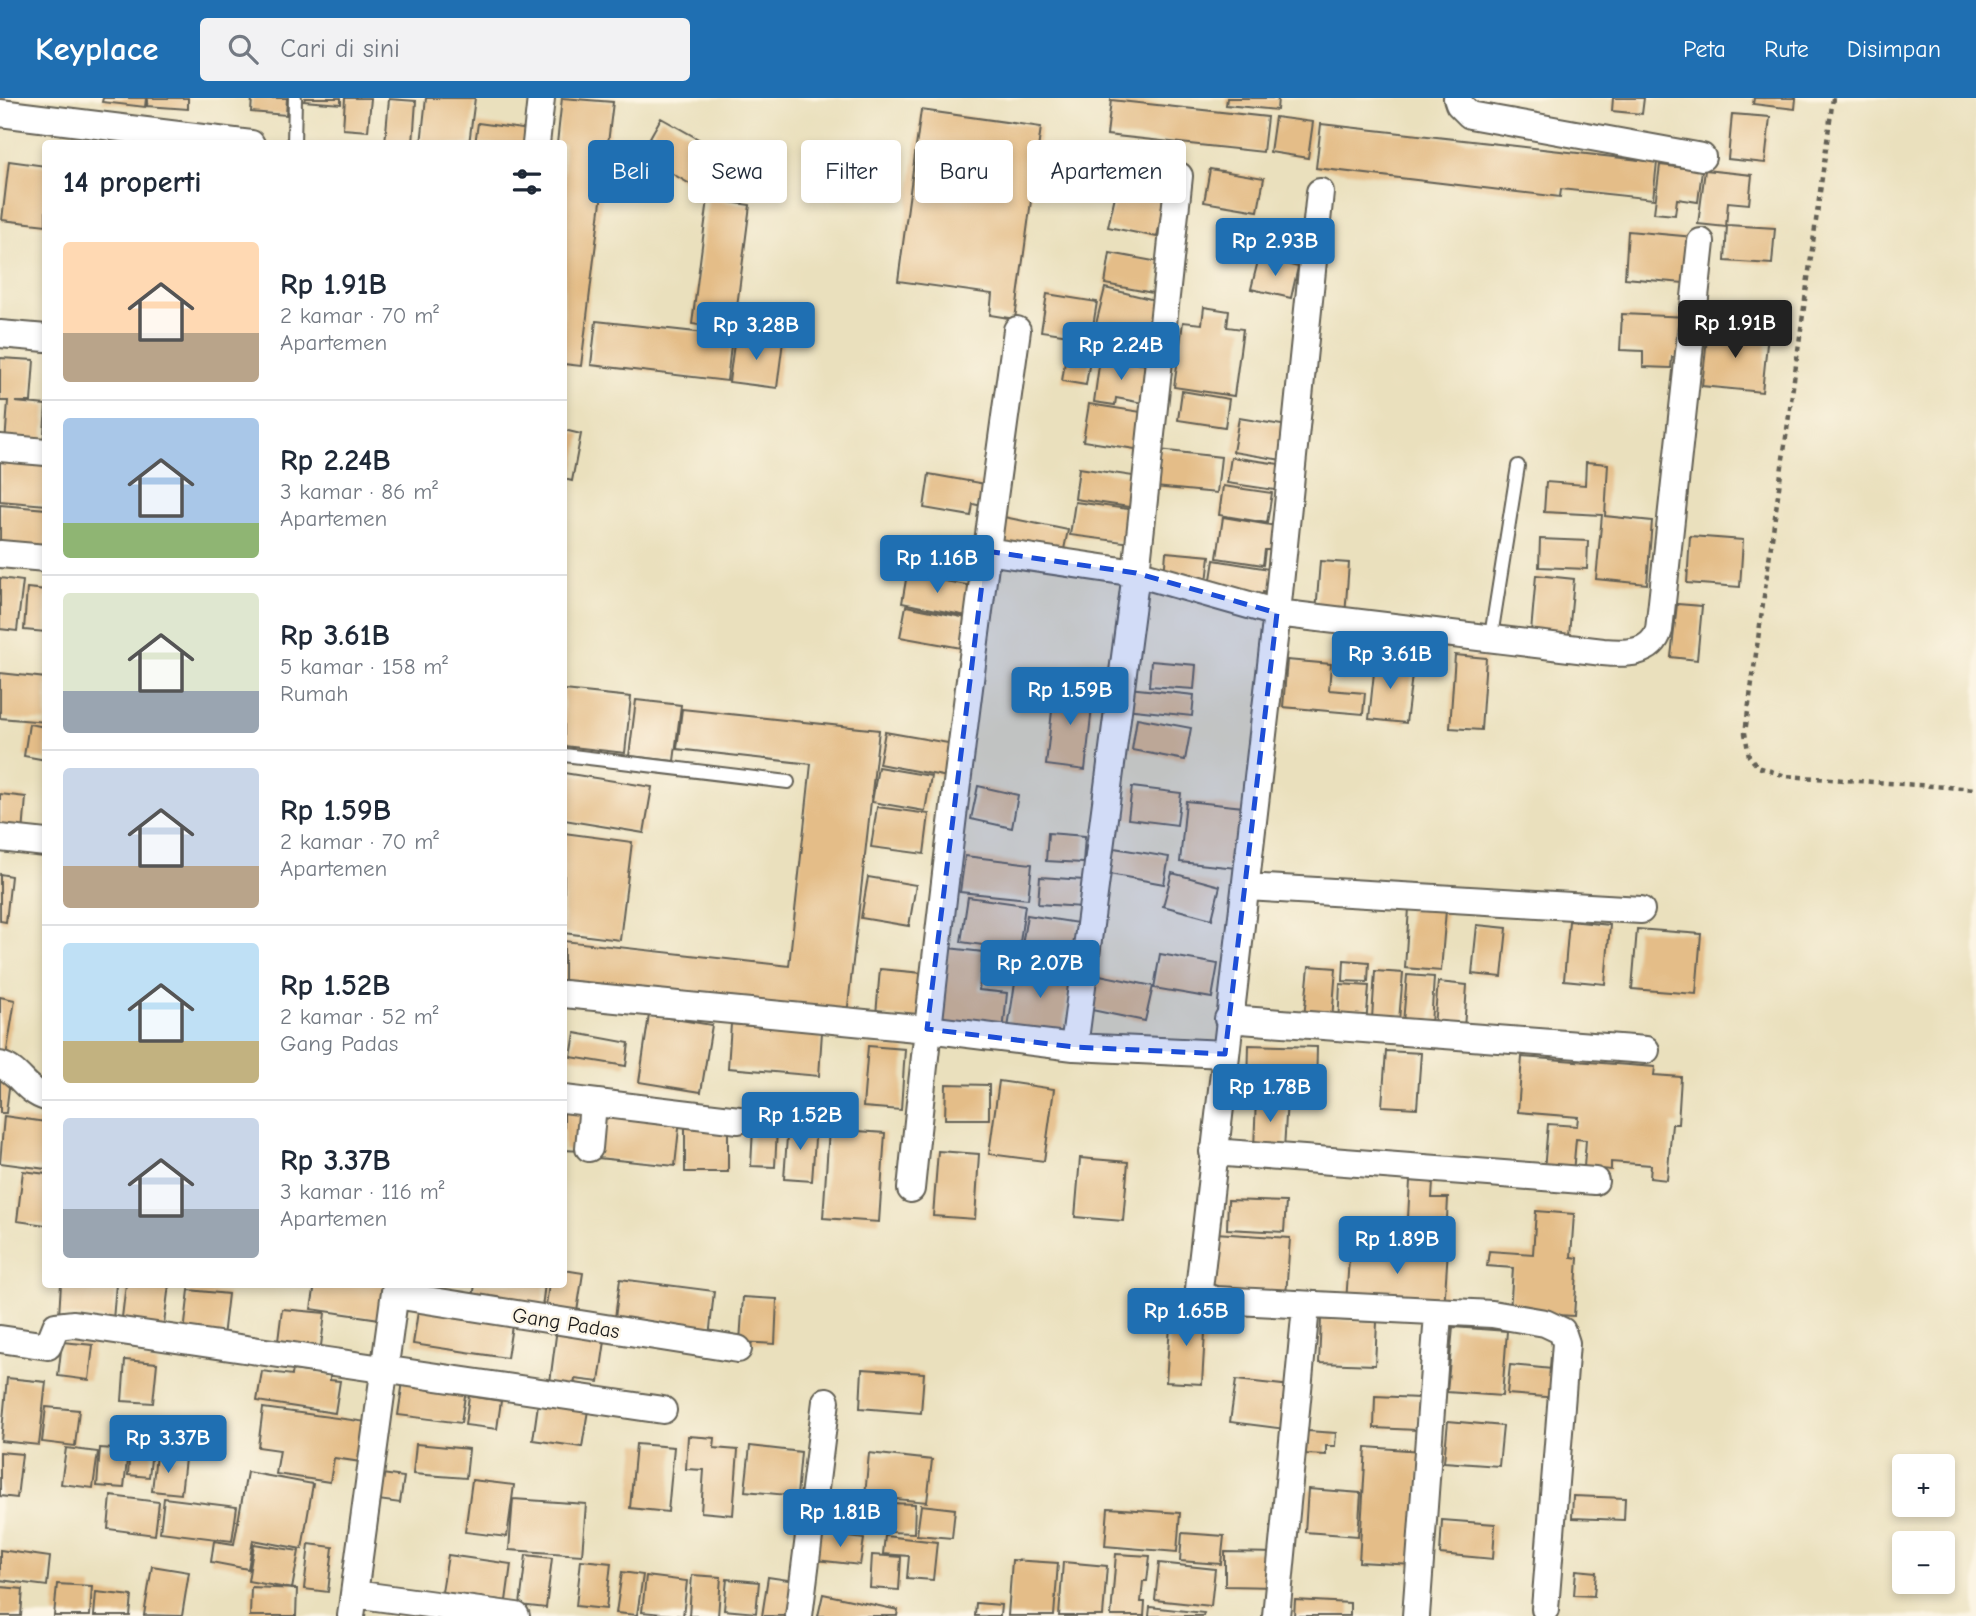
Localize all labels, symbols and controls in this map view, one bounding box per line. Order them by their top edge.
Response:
search box [200,18,690,81]
text: Keyplace [35,30,158,68]
icon: search [224,30,262,68]
text: Cari di sini [280,34,400,64]
text: Peta [1683,35,1726,63]
text: Rute [1764,35,1809,63]
text: Disimpan [1847,35,1941,63]
chip: Beli [588,140,674,203]
chip: Sewa [688,140,787,203]
chip: Filter [801,140,901,203]
chip: Baru [915,140,1013,203]
chip: Apartemen [1027,140,1186,203]
icon: filters [508,163,546,201]
text: 14 properti [63,165,202,200]
pin: Rp 2.93B [1203,218,1347,278]
text: Rp 2.93B [1232,227,1318,254]
text: Rp 1.91B [280,267,387,302]
icon: home [119,270,203,354]
pin: Rp 1.91B [1663,300,1807,360]
text: 2 kamar · 70 m² [280,302,439,329]
pin: Rp 3.28B [684,302,828,362]
text: Rp 1.91B [1694,309,1776,336]
text: Rp 3.28B [713,311,799,338]
pin: Rp 2.24B [1049,322,1193,382]
text: Apartemen [280,329,387,356]
text: Rp 2.24B [1079,331,1163,358]
text: Rp 2.24B [280,443,391,478]
icon: home [119,446,203,530]
text: 3 kamar · 86 m² [280,478,438,505]
text: Apartemen [280,505,387,532]
pin: Rp 1.16B [865,536,1009,595]
text: Rp 1.16B [896,544,978,571]
text: Rp 3.61B [280,618,390,653]
icon: home [119,621,203,705]
pin: Rp 3.61B [1318,632,1462,691]
text: Rp 3.61B [1348,640,1432,667]
text: 5 kamar · 158 m² [280,653,448,680]
pin: Rp 1.59B [998,668,1142,727]
text: Rp 1.59B [1027,676,1113,703]
text: Rumah [280,680,349,707]
text: Rp 1.59B [280,793,391,828]
icon: home [119,796,203,880]
text: 2 kamar · 70 m² [280,828,439,855]
text: Apartemen [280,855,387,882]
pin: Rp 2.07B [968,940,1112,1000]
text: Rp 2.07B [997,949,1083,976]
text: Rp 1.52B [280,968,390,1003]
icon: home [119,971,203,1055]
text: 2 kamar · 52 m² [280,1003,439,1030]
text: Gang Padas [280,1030,398,1057]
pin: Rp 1.78B [1198,1065,1342,1124]
text: Rp 1.78B [1229,1073,1311,1100]
pin: Rp 1.52B [728,1093,872,1152]
text: Rp 1.52B [758,1101,842,1128]
text: Rp 3.37B [280,1143,391,1178]
icon: home [119,1146,203,1230]
text: 3 kamar · 116 m² [280,1178,444,1205]
text: Apartemen [280,1205,387,1232]
pin: Rp 1.89B [1325,1216,1469,1276]
text: Rp 1.89B [1355,1225,1439,1252]
pin: Rp 1.65B [1114,1288,1258,1348]
text: Rp 1.65B [1143,1297,1229,1324]
street label: Gang Padas [511,1303,621,1343]
pin: Rp 3.37B [96,1416,240,1475]
text: Rp 3.37B [126,1424,210,1451]
map controls [1892,1454,1955,1594]
button: + [1892,1454,1955,1517]
pin: Rp 1.81B [768,1490,912,1549]
text: Rp 1.81B [799,1498,881,1525]
button: − [1892,1531,1955,1594]

